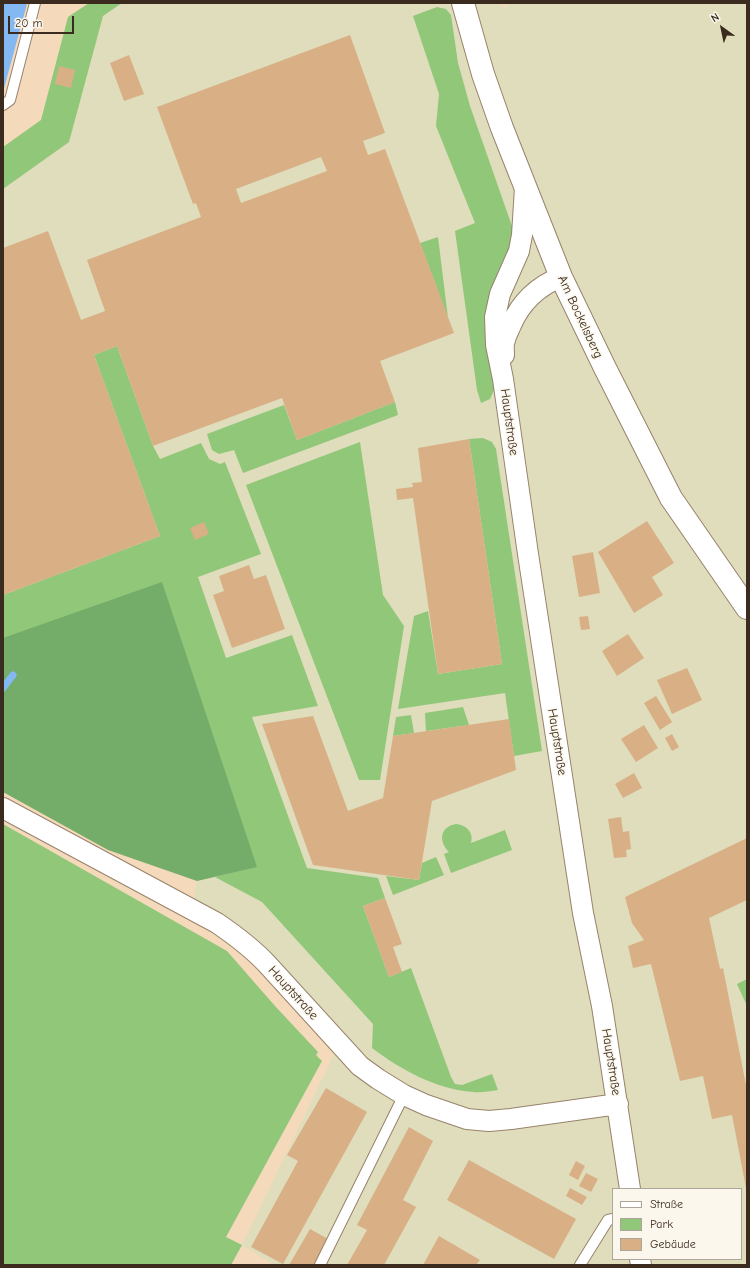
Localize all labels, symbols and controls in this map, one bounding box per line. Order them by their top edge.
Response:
scale bar [10,8,76,34]
north arrow [702,8,742,48]
text: N [709,10,722,25]
text: 20 m [15,16,43,30]
street label: Am Bockelsberg [554,273,606,361]
street label: Hauptstraße [497,388,521,456]
street label: Hauptstraße [544,708,570,776]
street label: Hauptstraße [265,963,321,1023]
street label: Hauptstraße [598,1028,624,1096]
legend [612,1188,742,1260]
text: Straße [650,1197,683,1211]
text: Park [650,1217,673,1231]
text: Gebäude [650,1237,696,1251]

